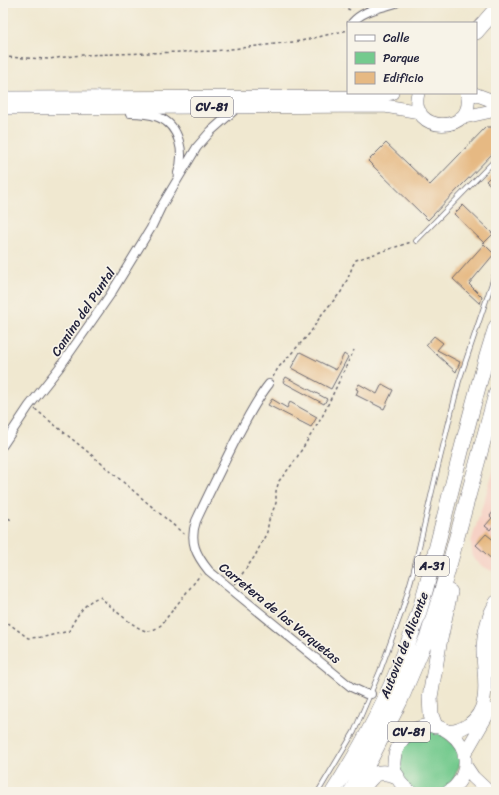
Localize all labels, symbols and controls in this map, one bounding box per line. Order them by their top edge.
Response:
legend [347,22,477,94]
text: Calle [383,27,410,49]
text: Parque [383,47,420,69]
text: Edificio [383,67,423,89]
road number: CV-81 [191,97,233,117]
street label: Camino del Puntal [45,263,121,361]
street label: Carretera de las Varquetas [214,556,346,670]
road number: A-31 [415,556,449,576]
street label: Autovía de Alicante [373,588,435,703]
road number: CV-81 [388,722,430,742]

